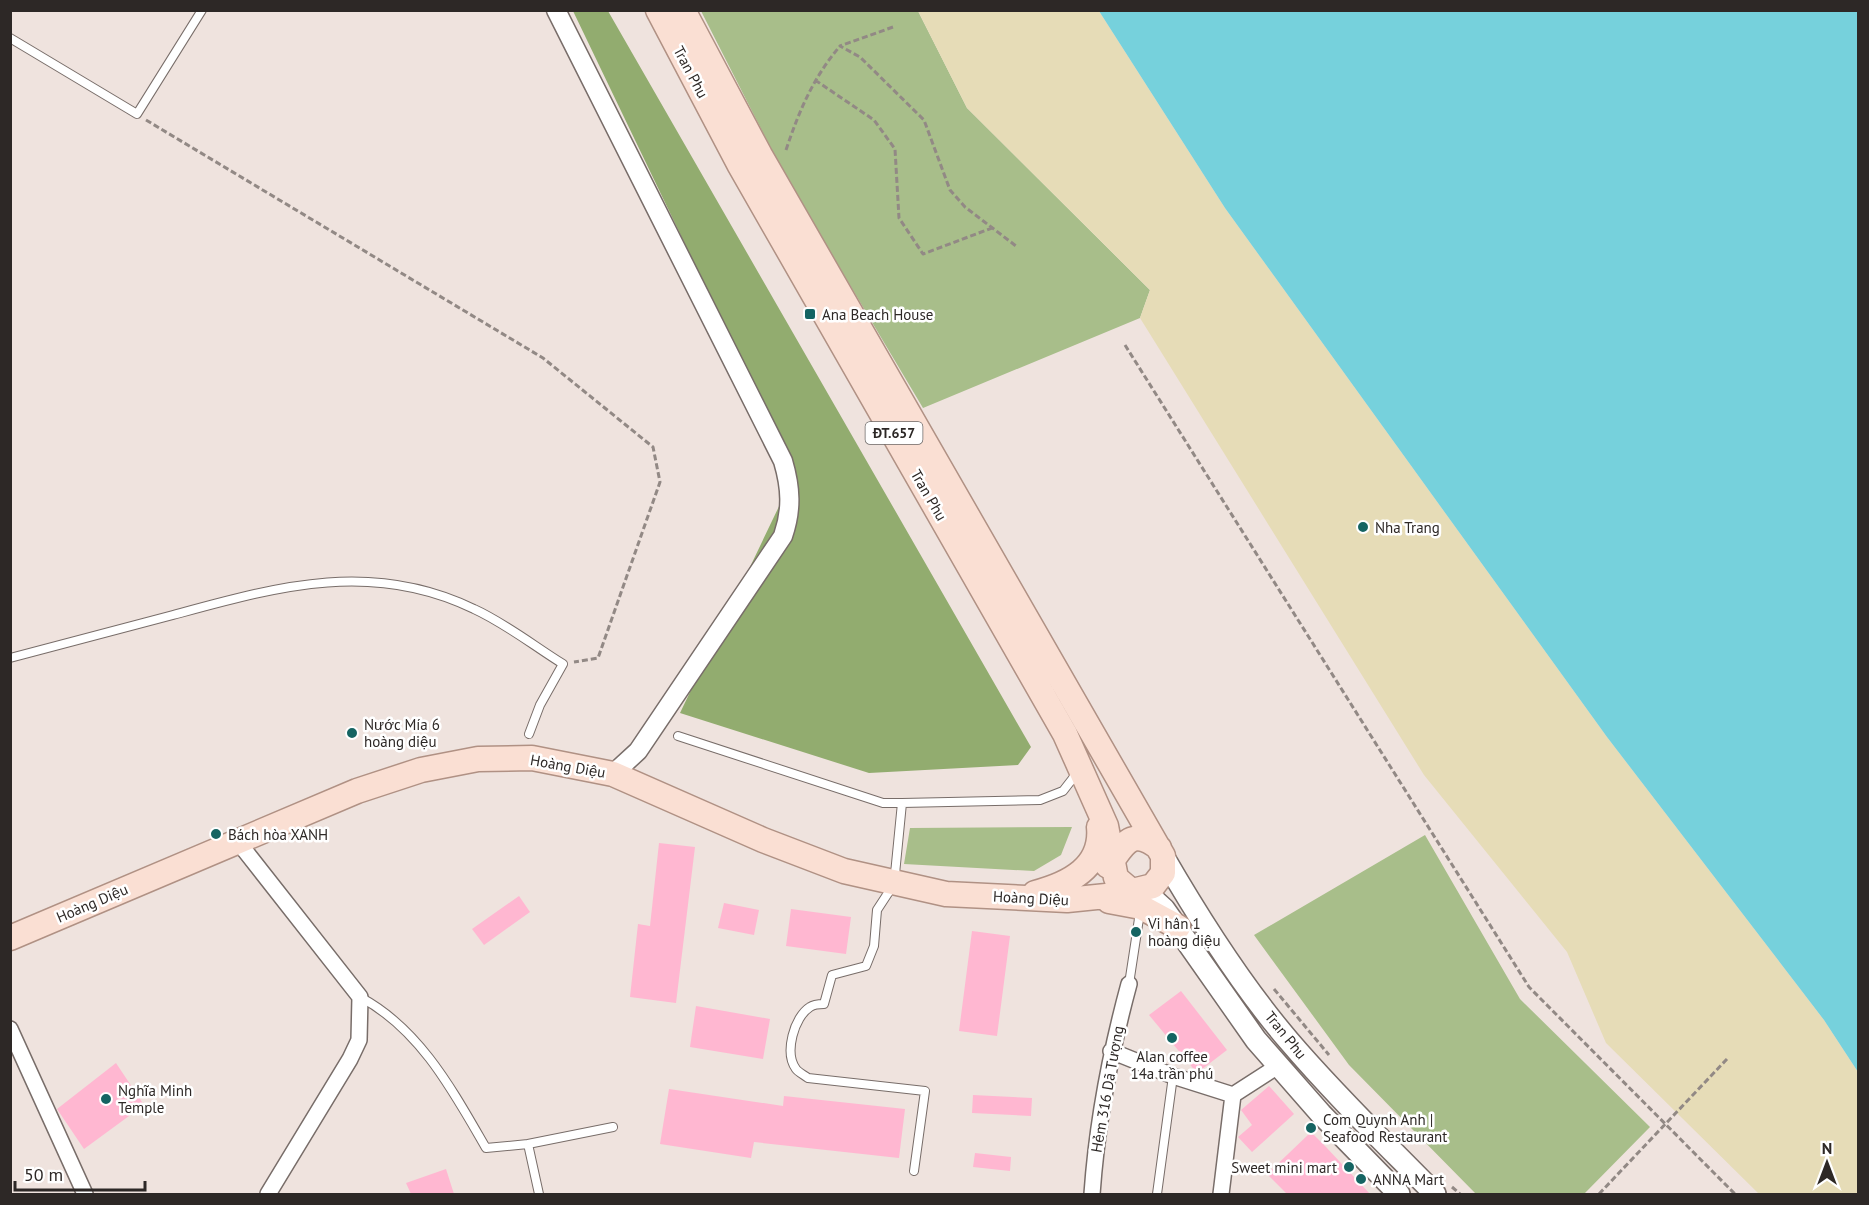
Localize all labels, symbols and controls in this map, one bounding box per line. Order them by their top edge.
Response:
street label: Tran Phu [669,43,713,101]
place label: Ana Beach House [822,305,933,324]
marker: Ana Beach House [803,307,817,321]
road number: ĐT.657 [866,422,922,444]
street label: Tran Phu [907,466,951,524]
place label: Nha Trang [1375,518,1440,537]
marker: Nha Trang [1356,520,1370,534]
place label: Nước Mía 6 hoàng diệu [364,715,440,751]
marker: Nước Mía 6 hoàng diệu [345,726,359,740]
street label: Hoàng Diệu [529,750,607,782]
place label: Bách hòa XANH [228,825,328,844]
marker: Bách hòa XANH [209,827,223,841]
street label: Hoàng Diệu [53,879,131,927]
street label: Hoàng Diệu [993,887,1069,909]
place label: Vi hân 1 hoàng diệu [1147,914,1220,950]
marker: Vi hân 1 hoàng diệu [1129,925,1143,939]
street label: Tran Phu [1261,1007,1311,1063]
street label: Hẻm 316 Dã Tượng [1086,1024,1128,1154]
marker: Alan coffee 14a trần phú [1165,1031,1179,1045]
place label: Alan coffee 14a trần phú [1131,1047,1213,1083]
place label: Nghĩa Minh Temple [118,1081,192,1117]
marker: Nghĩa Minh Temple [99,1092,113,1106]
place label: Com Quynh Anh | Seafood Restaurant [1323,1110,1447,1146]
marker: Com Quynh Anh | Seafood Restaurant [1304,1121,1318,1135]
north arrow [1797,1133,1857,1193]
text: N [1822,1138,1832,1158]
scale bar [15,1154,146,1192]
place label: Sweet mini mart [1231,1158,1337,1177]
marker: Sweet mini mart [1342,1160,1356,1174]
text: 50 m [24,1163,63,1186]
place label: ANNA Mart [1373,1170,1444,1189]
marker: ANNA Mart [1354,1172,1368,1186]

